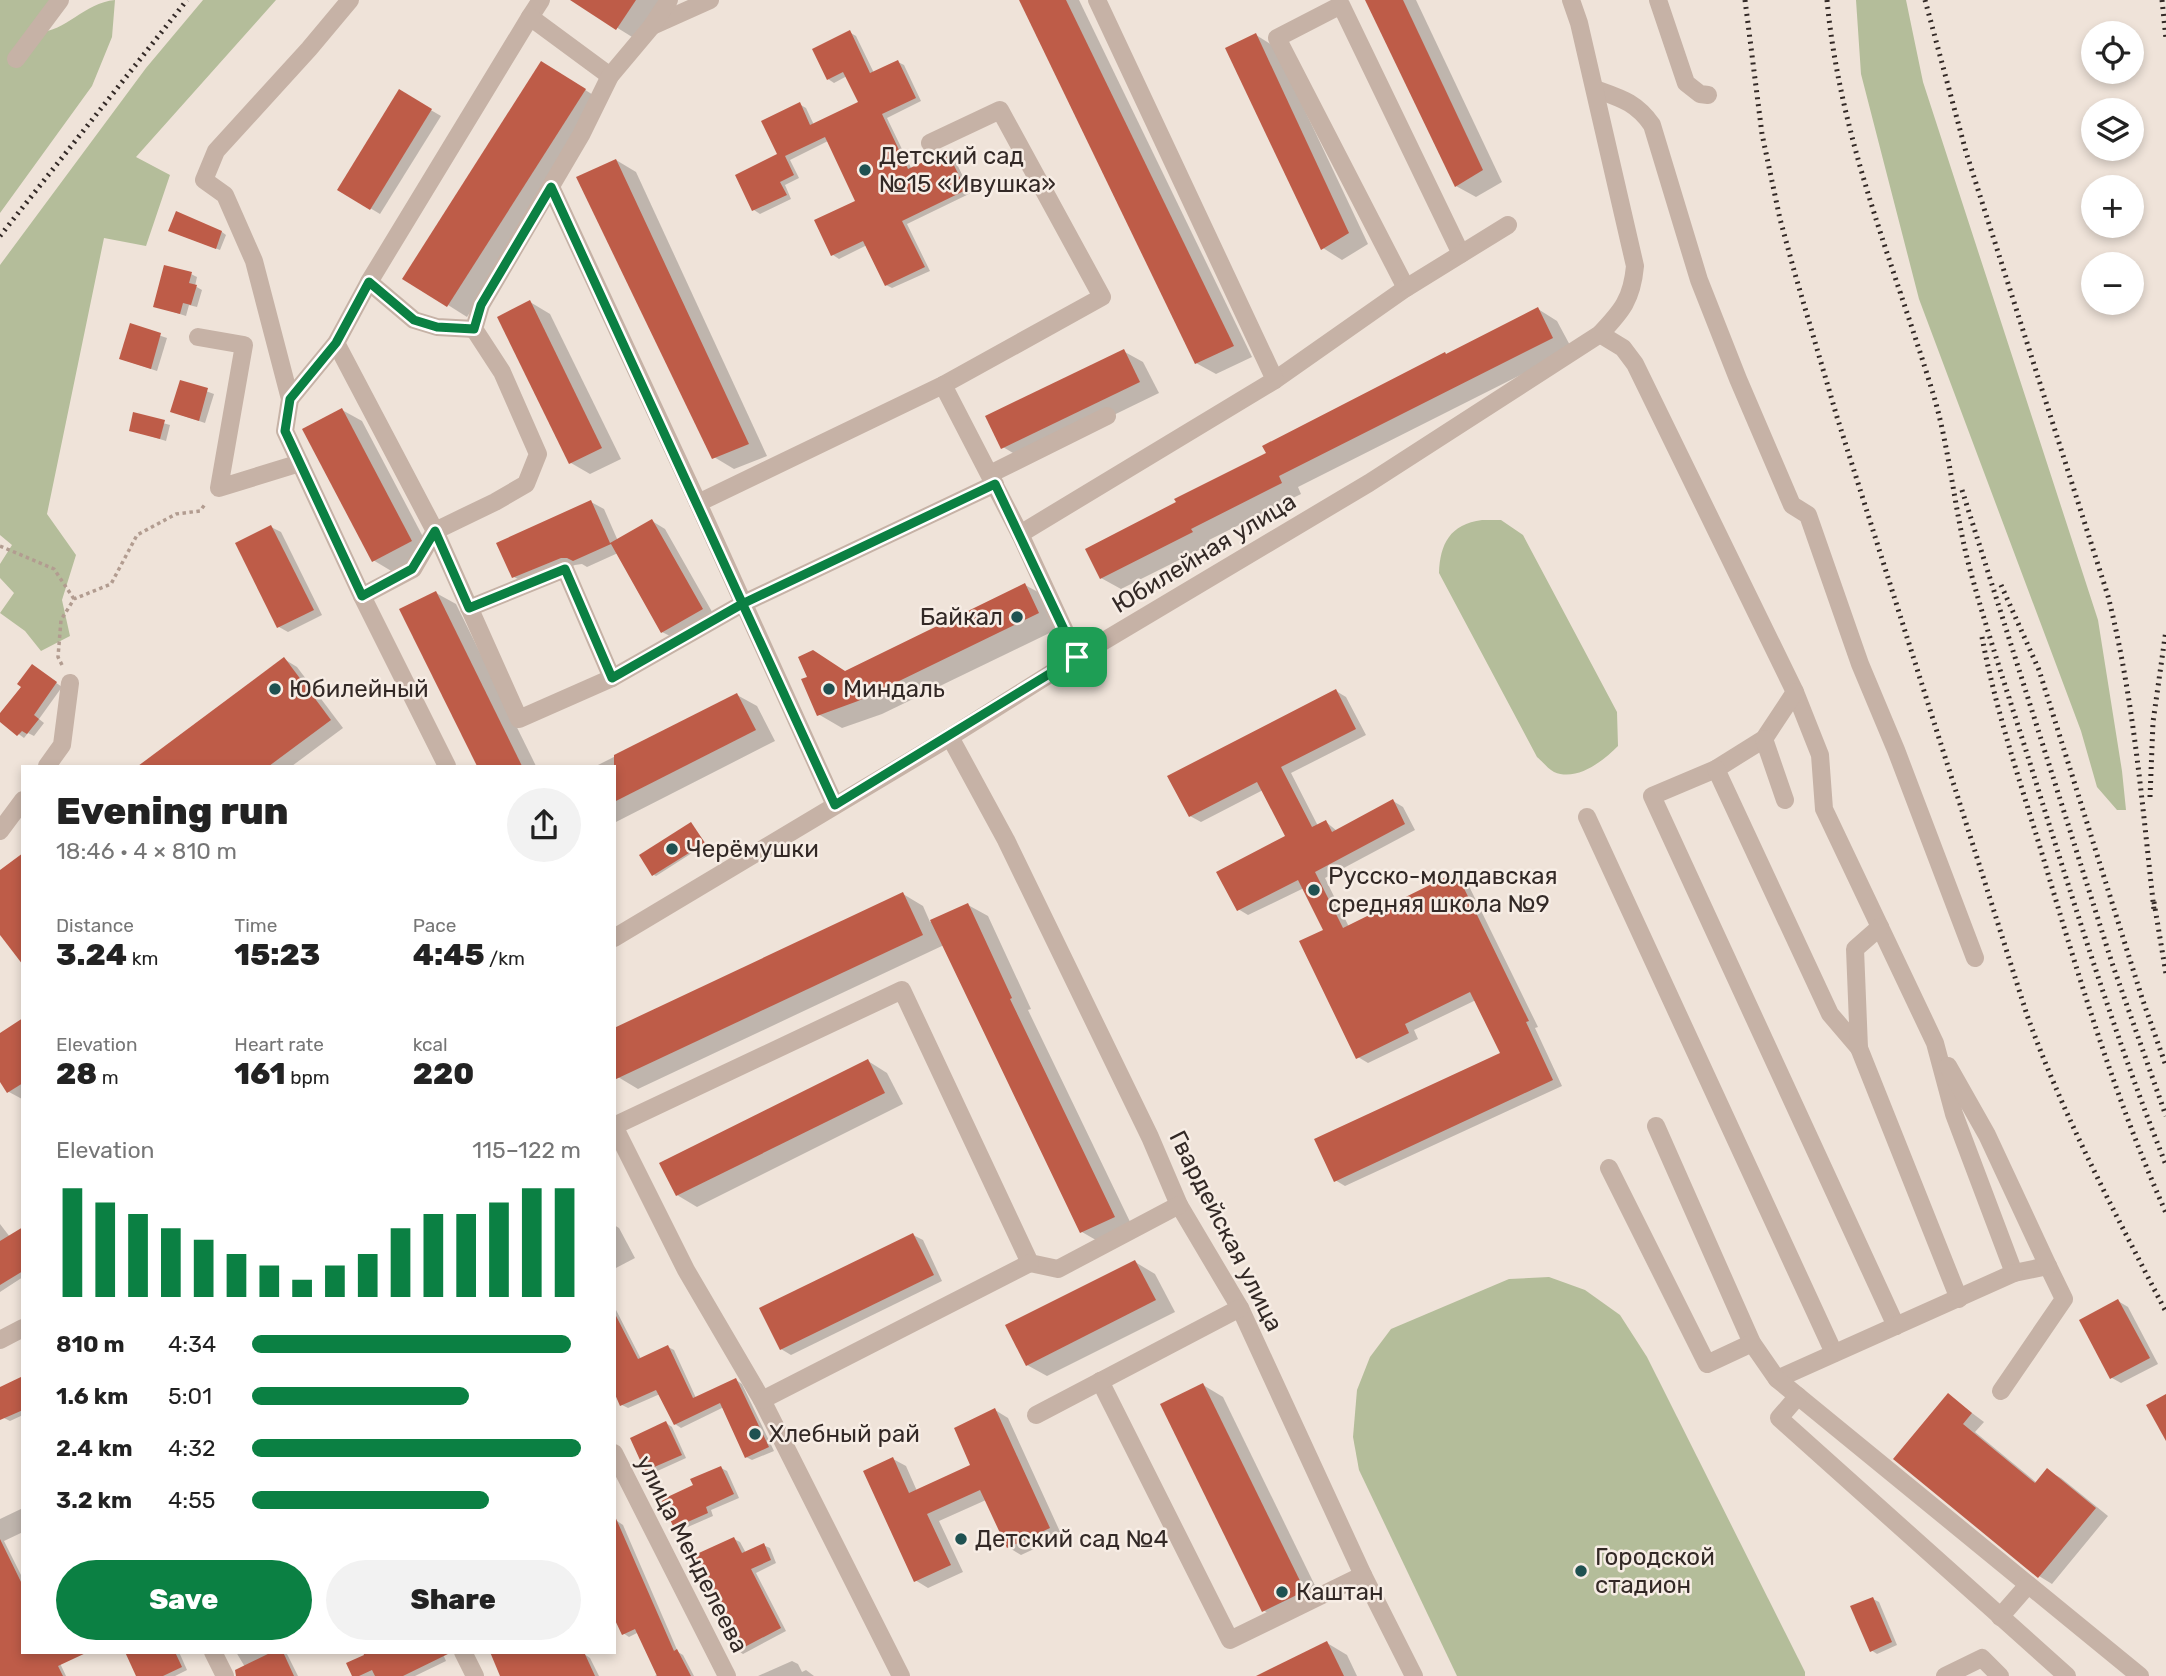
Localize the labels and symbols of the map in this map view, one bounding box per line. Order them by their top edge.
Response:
place label: Детский сад №15 «Ивушка» [879,142,1056,198]
marker: Детский сад №15 «Ивушка» [857,162,873,178]
street label: Юбилейная улица [1107,487,1301,619]
place label: Байкал [920,603,1003,631]
marker: Байкал [1009,609,1025,625]
pin [1047,627,1107,687]
place label: Юбилейный [289,675,429,703]
place label: Миндаль [843,675,945,703]
marker: Юбилейный [267,681,283,697]
marker: Миндаль [821,681,837,697]
place label: Черёмушки [686,835,819,863]
marker: Черёмушки [664,841,680,857]
place label: Русско-молдавская средняя школа №9 [1328,862,1558,918]
marker: Русско-молдавская средняя школа №9 [1306,882,1322,898]
street label: Гвардейская улица [1163,1126,1289,1336]
place label: Хлебный рай [769,1420,920,1448]
marker: Хлебный рай [747,1426,763,1442]
street label: улица Менделеева [630,1451,754,1657]
place label: Детский сад №4 [975,1525,1168,1553]
marker: Детский сад №4 [953,1531,969,1547]
place label: Городской стадион [1595,1543,1715,1599]
marker: Городской стадион [1573,1563,1589,1579]
place label: Каштан [1296,1578,1384,1606]
marker: Каштан [1274,1584,1290,1600]

